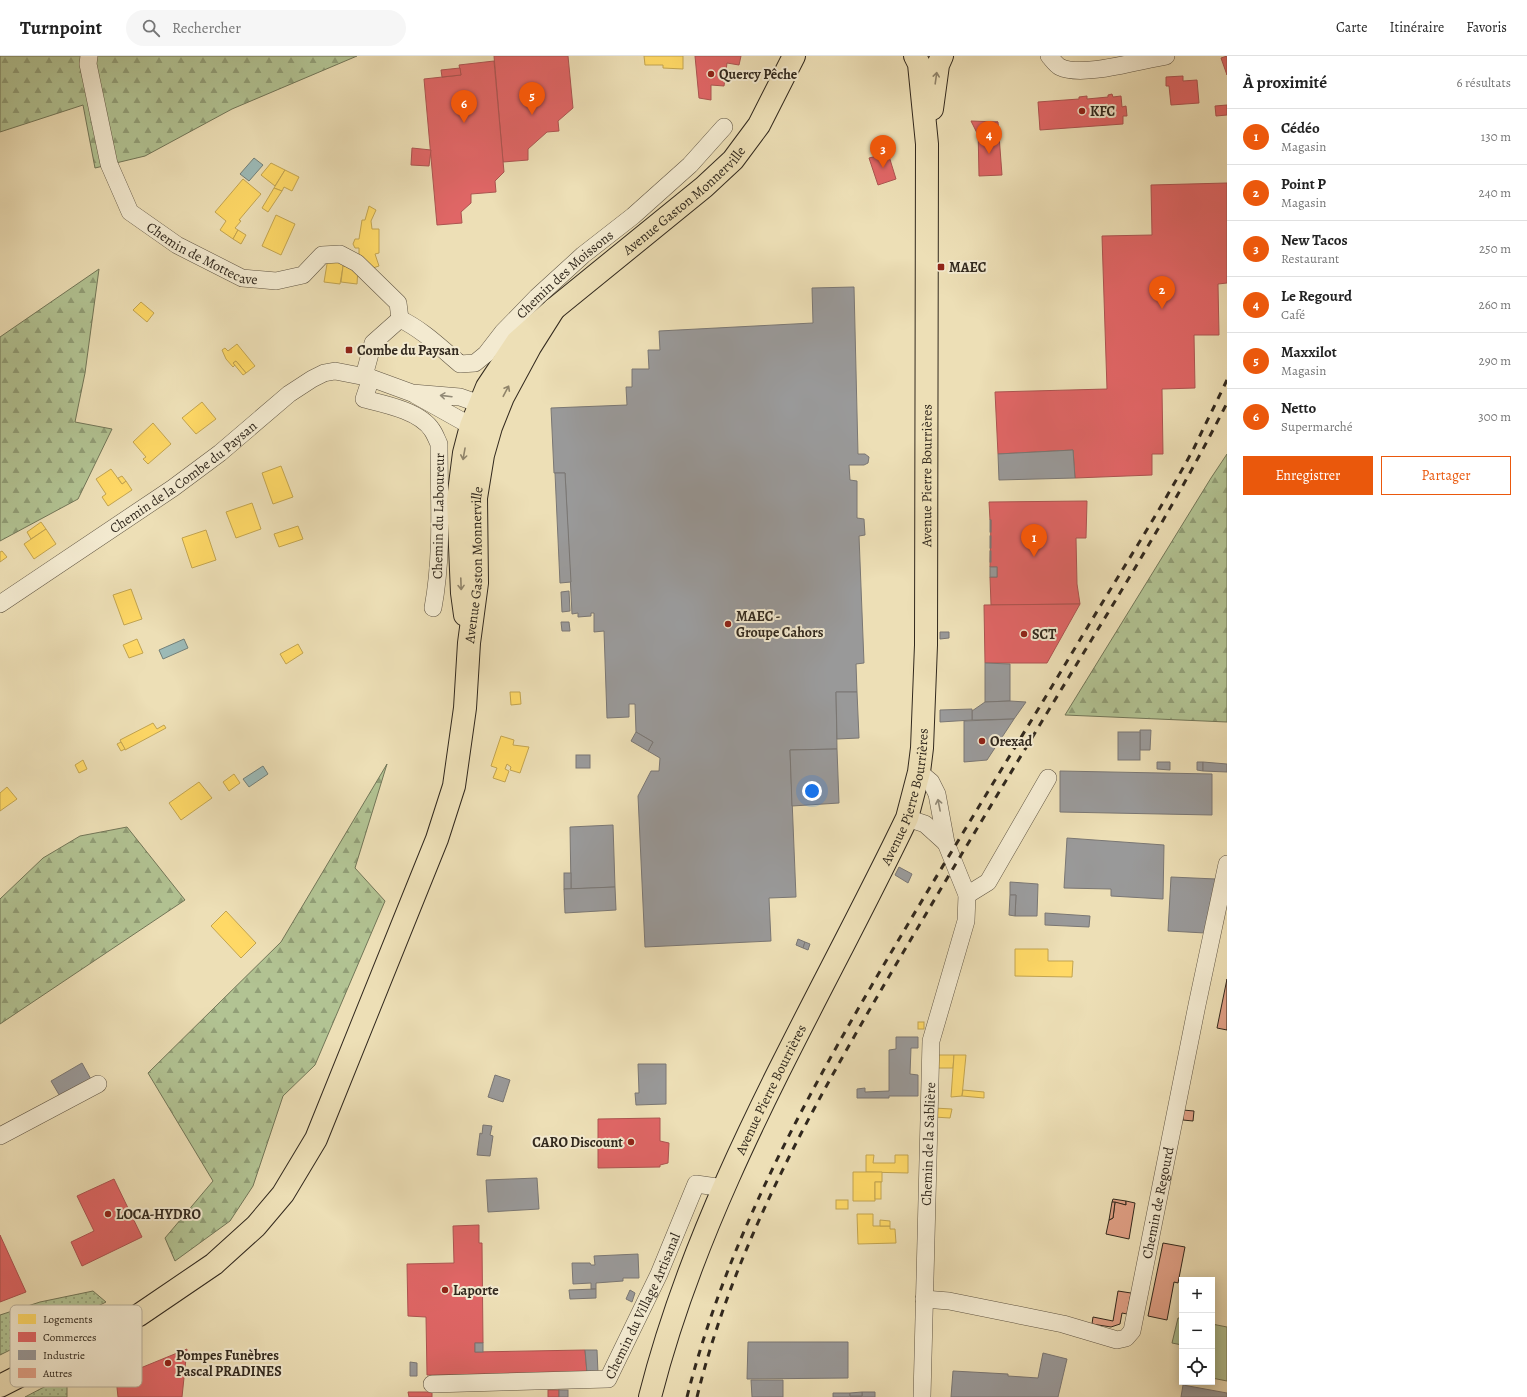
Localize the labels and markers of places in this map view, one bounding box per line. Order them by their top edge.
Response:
place label: Quercy Pêche [719,65,798,84]
marker: Quercy Pêche [706,69,716,79]
pin: 5 [519,82,545,115]
pin: 6 [451,90,477,123]
place label: KFC [1090,102,1115,121]
marker: KFC [1077,106,1087,116]
pin: 4 [976,121,1002,154]
pin: 3 [870,135,896,168]
place label: MAEC [949,258,987,277]
marker: MAEC [936,262,946,272]
pin: 2 [1149,276,1175,309]
place label: Combe du Paysan [357,341,459,360]
marker: Combe du Paysan [344,345,354,355]
pin: 1 [1021,524,1047,557]
place label: MAEC - Groupe Cahors [736,607,824,642]
marker: MAEC - Groupe Cahors [723,619,733,629]
place label: SCT [1032,625,1056,644]
marker: SCT [1019,629,1029,639]
place label: Orexad [990,732,1033,751]
marker: Orexad [977,736,987,746]
place label: CARO Discount [532,1133,623,1152]
marker: CARO Discount [626,1137,636,1147]
place label: LOCA-HYDRO [116,1205,201,1224]
marker: LOCA-HYDRO [103,1209,113,1219]
place label: Laporte [453,1281,499,1300]
marker: Laporte [440,1285,450,1295]
place label: Pompes Funèbres Pascal PRADINES [176,1346,282,1381]
marker: Pompes Funèbres Pascal PRADINES [163,1358,173,1368]

